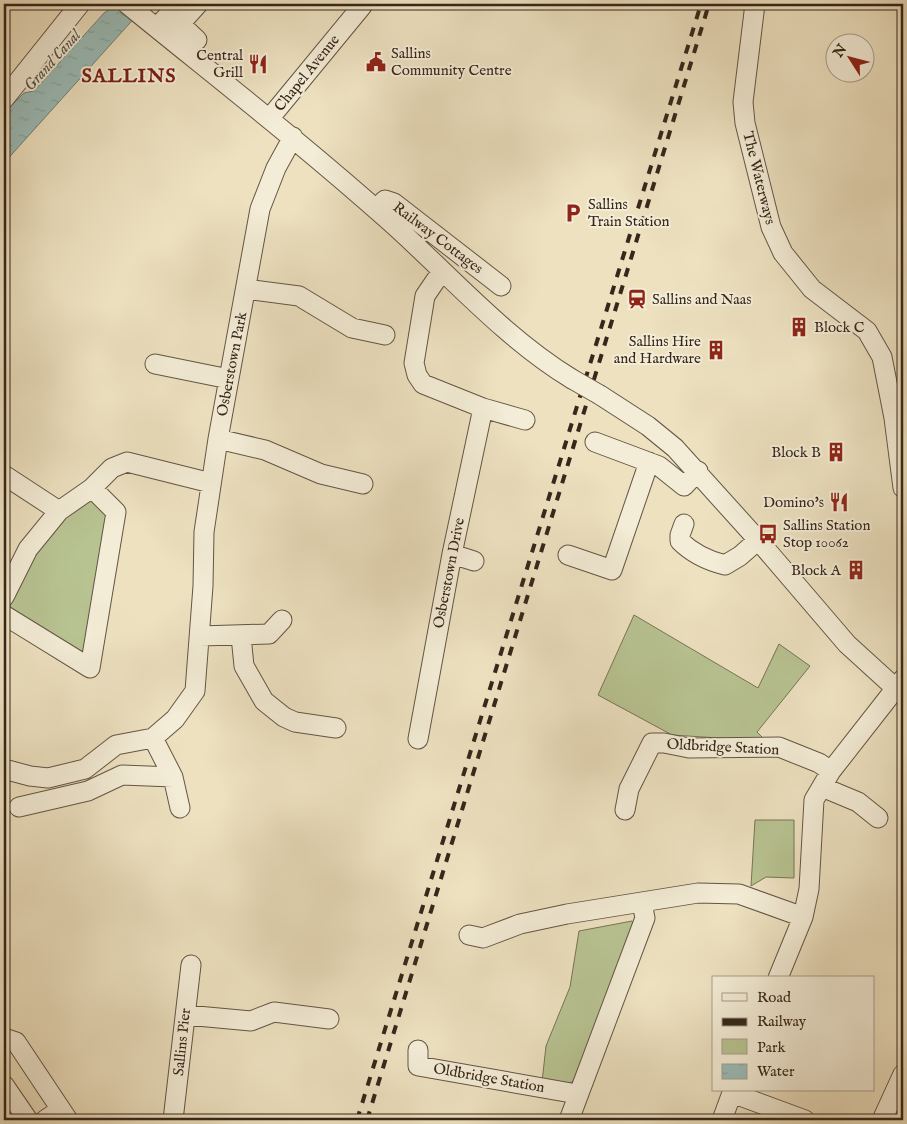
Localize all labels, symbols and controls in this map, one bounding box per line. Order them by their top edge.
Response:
water label: Grand Canal [20,25,86,96]
street label: Chapel Avenue [270,31,344,115]
north arrow [824,32,874,82]
text: N [829,41,851,62]
place label: Sallins Community Centre [391,44,512,80]
place label: Central Grill [196,46,244,82]
public building icon: Sallins Community Centre [365,51,387,73]
restaurant icon: Central Grill [247,53,269,75]
district label: SALLINS [81,64,177,89]
street label: The Waterways [738,129,780,227]
place label: Sallins Train Station [588,195,669,231]
street label: Railway Cottages [389,198,487,278]
parking icon: Sallins Train Station [562,202,584,224]
station icon: Sallins and Naas [626,288,648,310]
place label: Sallins and Naas [652,290,752,309]
street label: Osberstown Park [213,309,252,418]
building icon: Block C [788,316,810,338]
place label: Block C [814,318,865,337]
place label: Sallins Hire and Hardware [614,332,701,368]
building icon: Sallins Hire and Hardware [705,339,727,361]
building icon: Block B [825,441,847,463]
place label: Block B [771,443,821,462]
restaurant icon: Domino's [828,491,850,513]
place label: Domino's [763,493,824,512]
street label: Osberstown Drive [429,516,469,630]
place label: Sallins Station Stop 10062 [783,516,870,552]
bus stop icon: Sallins Station Stop 10062 [757,523,779,545]
building icon: Block A [845,559,867,581]
place label: Block A [791,561,842,580]
street label: Oldbridge Station [666,735,780,759]
legend [712,976,874,1092]
text: Road [757,988,792,1007]
street label: Sallins Pier [169,1007,195,1077]
text: Railway [757,1012,807,1031]
text: Park [757,1038,787,1057]
street label: Oldbridge Station [432,1059,546,1097]
text: Water [757,1062,795,1081]

